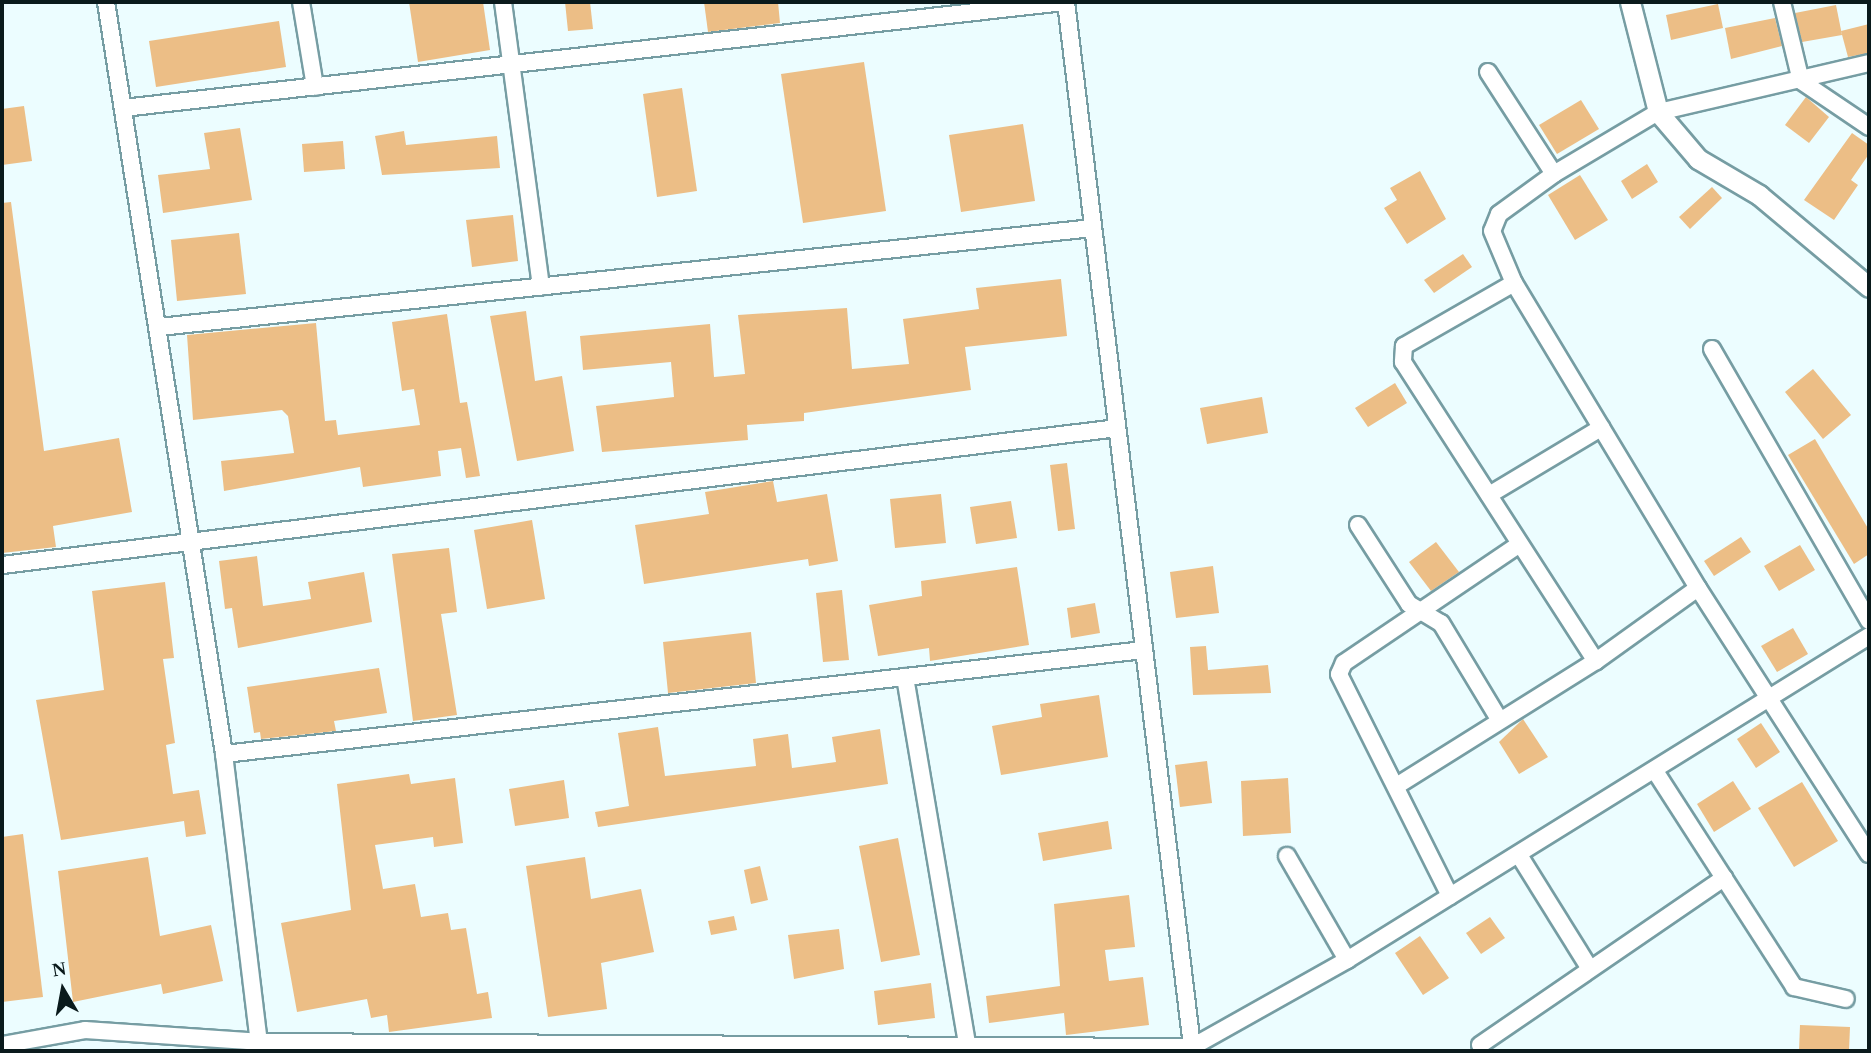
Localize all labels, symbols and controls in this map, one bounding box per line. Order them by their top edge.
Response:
north arrow [28,955,98,1025]
text: N [51,957,68,980]

